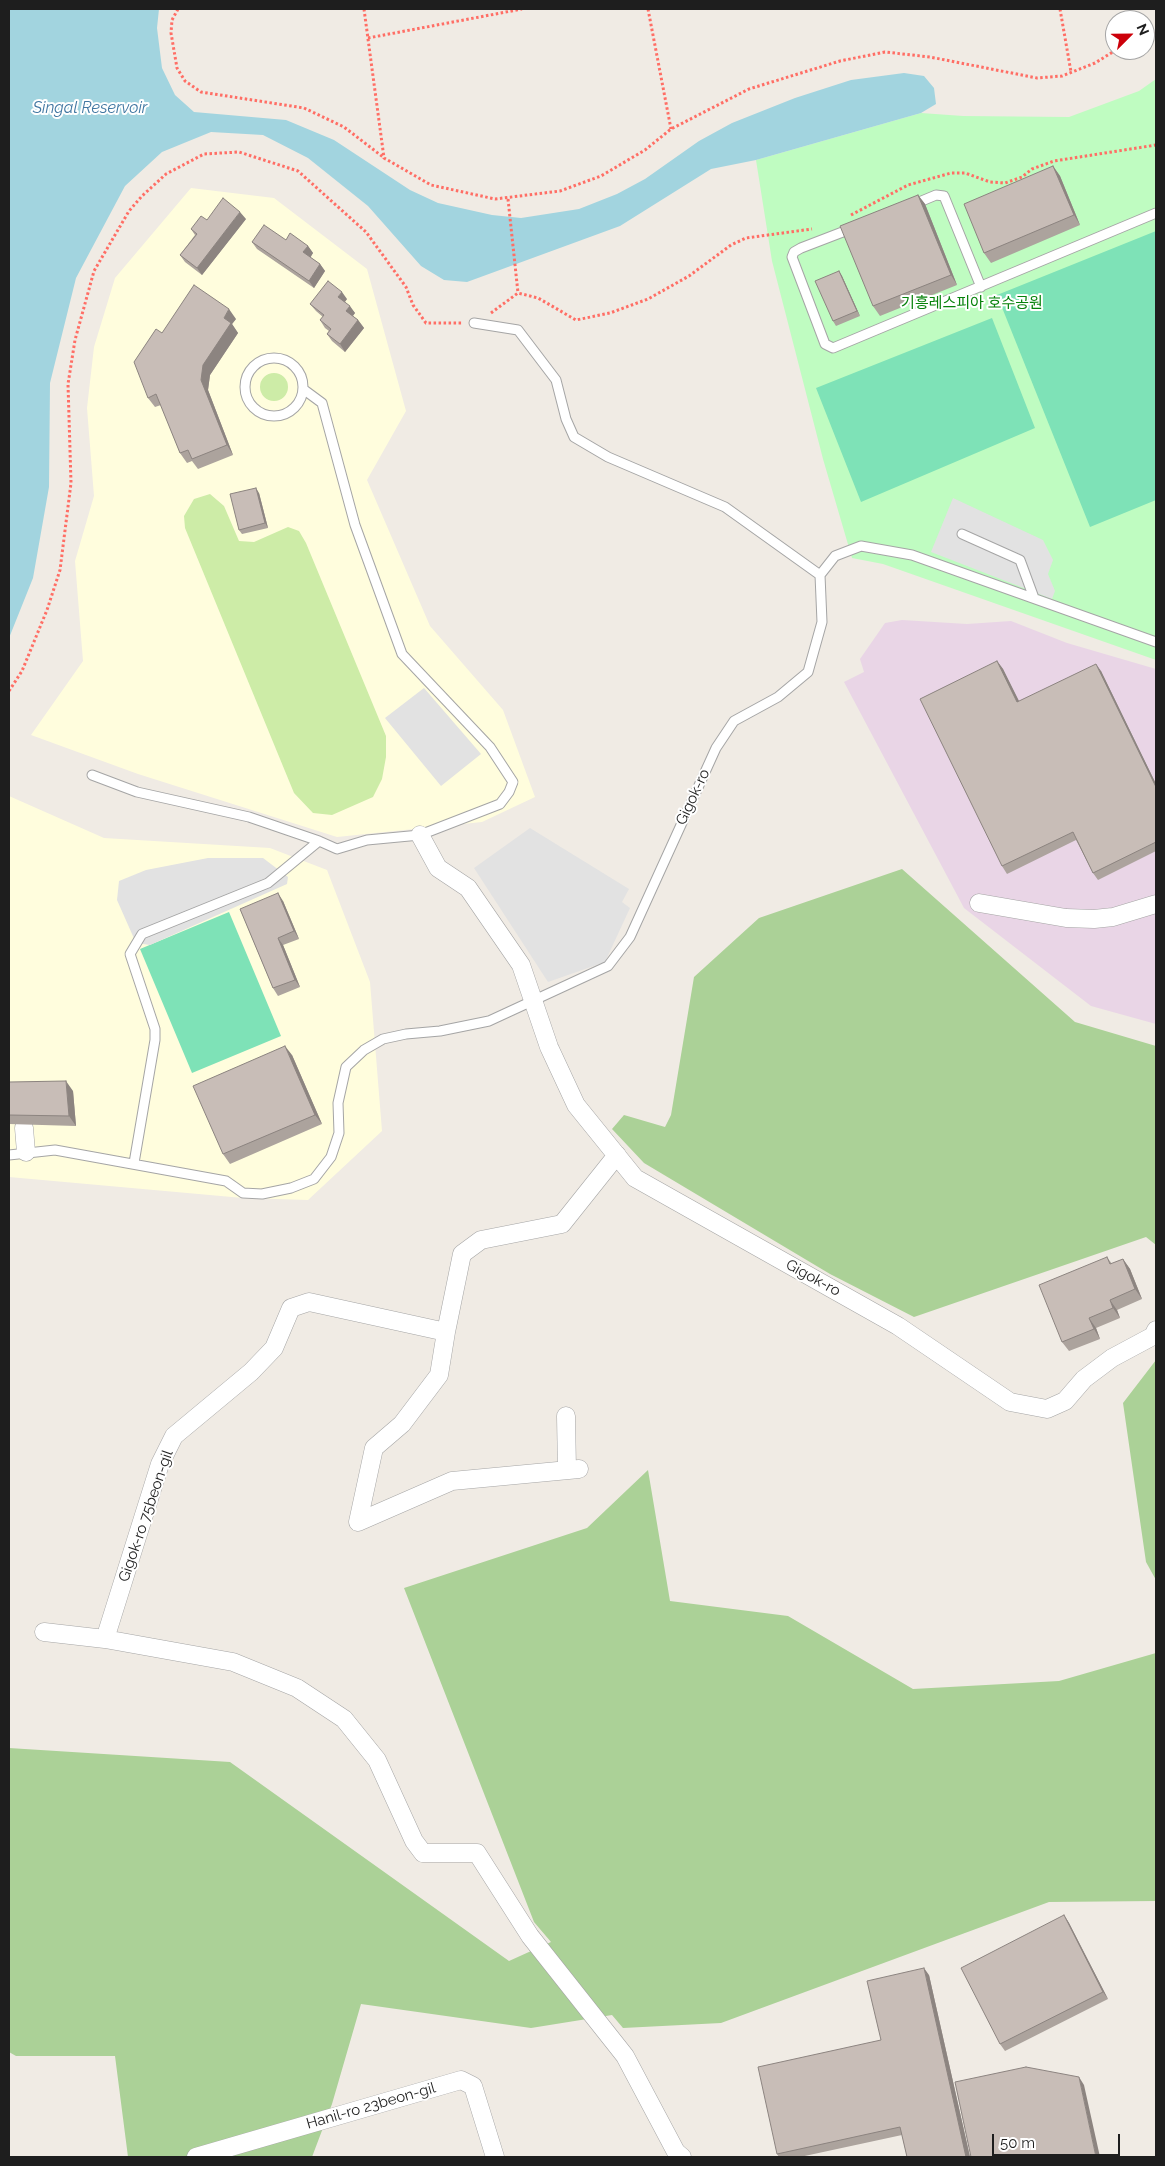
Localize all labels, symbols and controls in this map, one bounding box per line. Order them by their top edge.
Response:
north arrow [1105,10,1155,60]
text: N [1133,21,1152,38]
water label: Singal Reservoir [33,98,147,118]
park label: 기흥레스피아 호수공원 [901,294,1043,312]
street label: Gigok-ro [672,766,714,828]
street label: Gigok-ro [783,1256,843,1300]
street label: Gigok-ro 75beon-gil [115,1448,177,1584]
street label: Hanil-ro 23beon-gil [304,2079,438,2133]
scale bar [995,2124,1122,2156]
text: 50 m [1000,2134,1035,2152]

